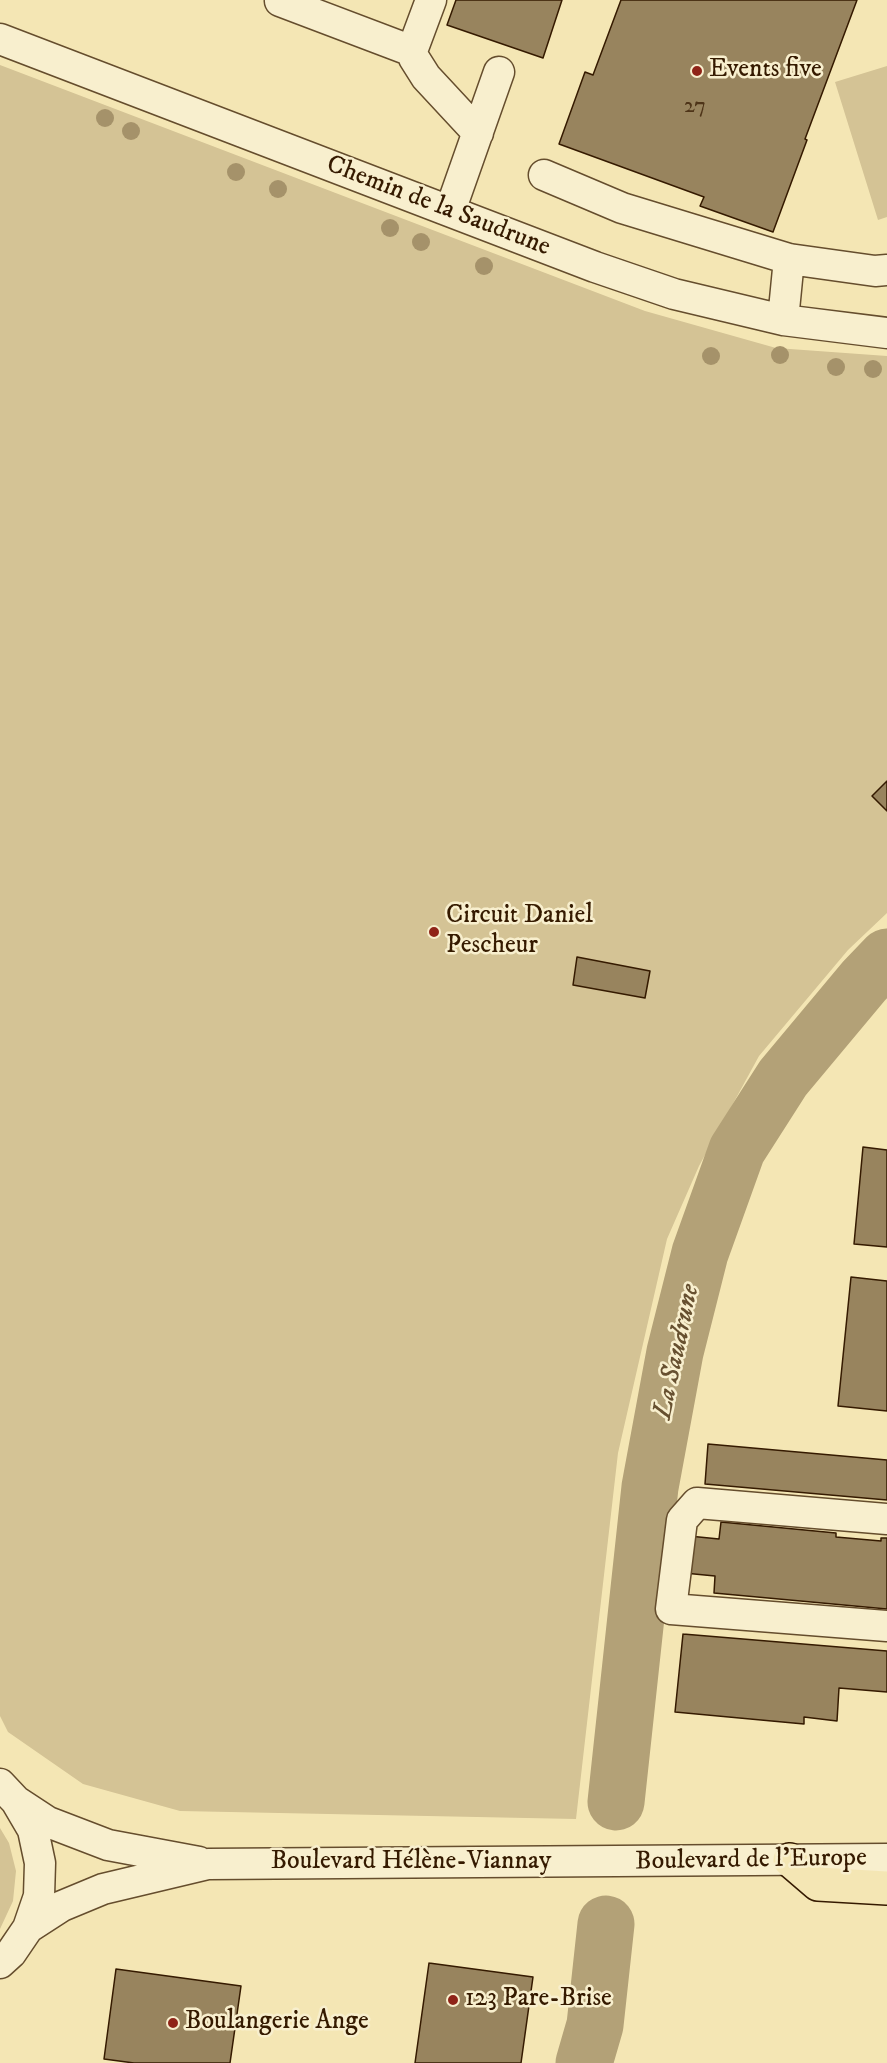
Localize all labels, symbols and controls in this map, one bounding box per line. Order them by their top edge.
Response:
place label: Events five [709,55,822,87]
marker: Events five [690,64,704,78]
house number: 27 [684,94,706,120]
street label: Chemin de la Saudrune [322,150,554,264]
place label: Circuit Daniel Pescheur [446,901,593,963]
marker: Circuit Daniel Pescheur [427,925,441,939]
water label: La Saudrune [648,1282,708,1422]
street label: Boulevard de l'Europe [635,1843,867,1879]
street label: Boulevard Hélène-Viannay [271,1847,551,1879]
place label: 123 Pare-Brise [465,1984,612,2016]
marker: 123 Pare-Brise [446,1993,460,2007]
place label: Boulangerie Ange [185,2007,369,2039]
marker: Boulangerie Ange [166,2016,180,2030]

